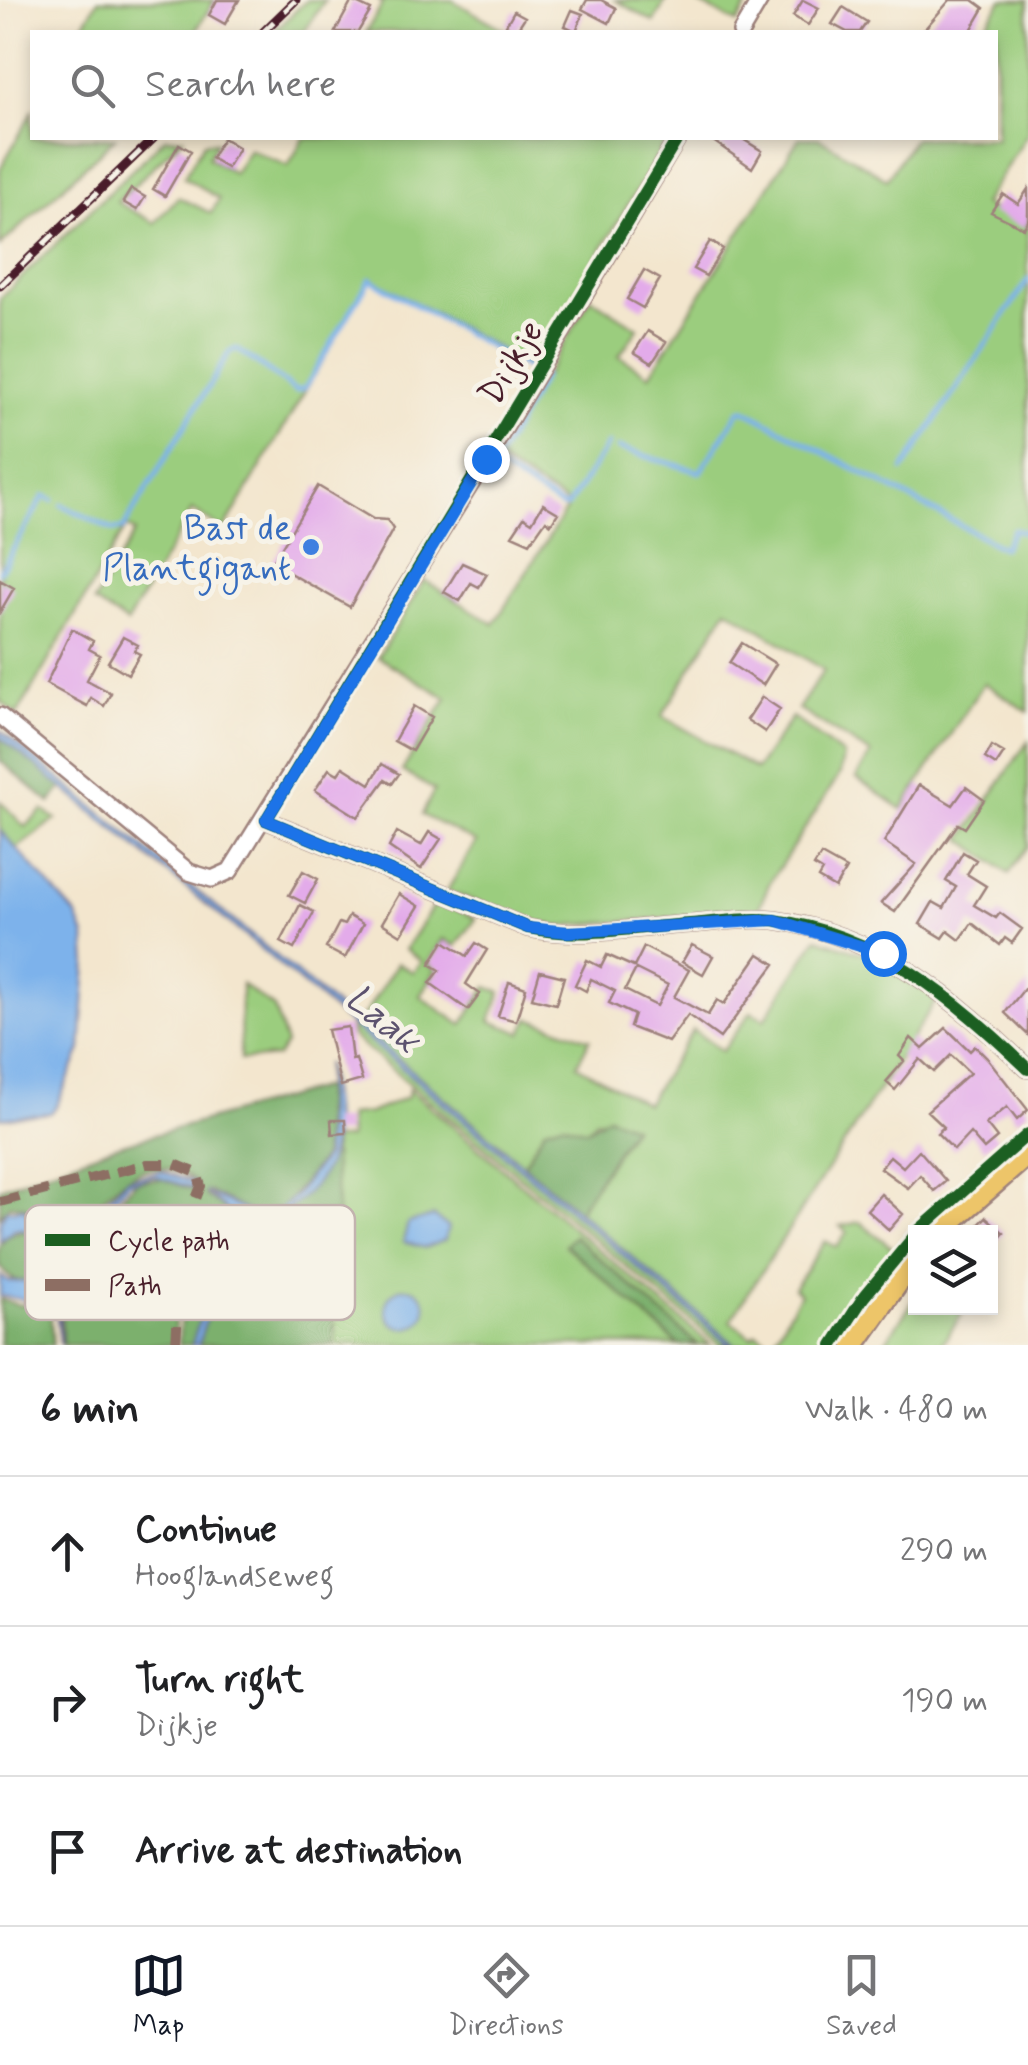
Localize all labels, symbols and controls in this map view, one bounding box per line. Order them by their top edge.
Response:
search box [30,30,998,140]
icon: search [65,58,120,113]
text: Search here [145,61,336,110]
street label: Dijkje [469,312,555,414]
route end [464,437,510,483]
place label: Bast de Plantgigant [102,506,291,596]
marker: Bast de Plantgigant [300,536,322,558]
route start [861,931,907,977]
water label: Laak [335,974,431,1066]
legend [25,1205,355,1320]
text: Cycle path [108,1224,230,1261]
map controls [908,1225,998,1315]
button: layers [908,1225,998,1315]
text: Path [108,1269,162,1306]
text: 6 min [40,1383,139,1438]
text: Walk · 480 m [805,1389,988,1431]
text: Continue [135,1506,277,1555]
icon: ahead [40,1524,95,1579]
text: 290 m [900,1530,988,1572]
text: Hooglandseweg [135,1555,334,1597]
text: Turn right [135,1656,304,1705]
icon: right [40,1674,95,1729]
text: 190 m [901,1680,988,1722]
text: Dijkje [135,1705,218,1747]
icon: arrive [40,1824,95,1879]
text: Arrive at destination [135,1827,462,1876]
tab: Map [131,1948,186,2045]
tab: Directions [449,1948,564,2045]
tab: Saved [826,1948,897,2045]

